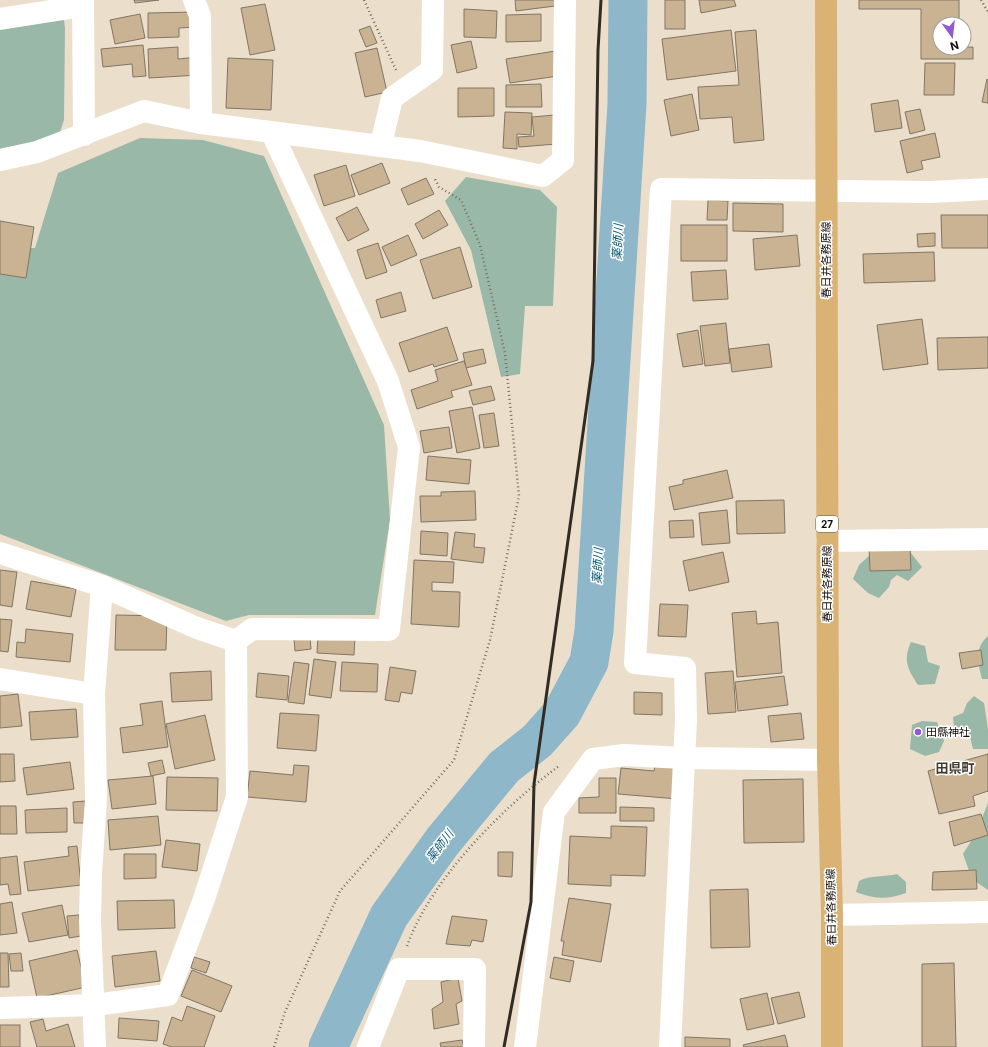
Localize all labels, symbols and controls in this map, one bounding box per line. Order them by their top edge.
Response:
north arrow [932,16,972,56]
text: N [949,38,960,54]
water label: 薬師川 [609,222,626,260]
street label: 春日井各務原線 [819,222,833,299]
road number: 27 [816,516,838,532]
water label: 薬師川 [589,546,606,584]
street label: 春日井各務原線 [820,546,834,623]
place label: 田縣神社 [926,725,970,739]
marker: 田縣神社 [913,727,923,737]
district label: 田県町 [935,760,975,776]
water label: 薬師川 [423,825,458,865]
street label: 春日井各務原線 [823,868,839,946]

